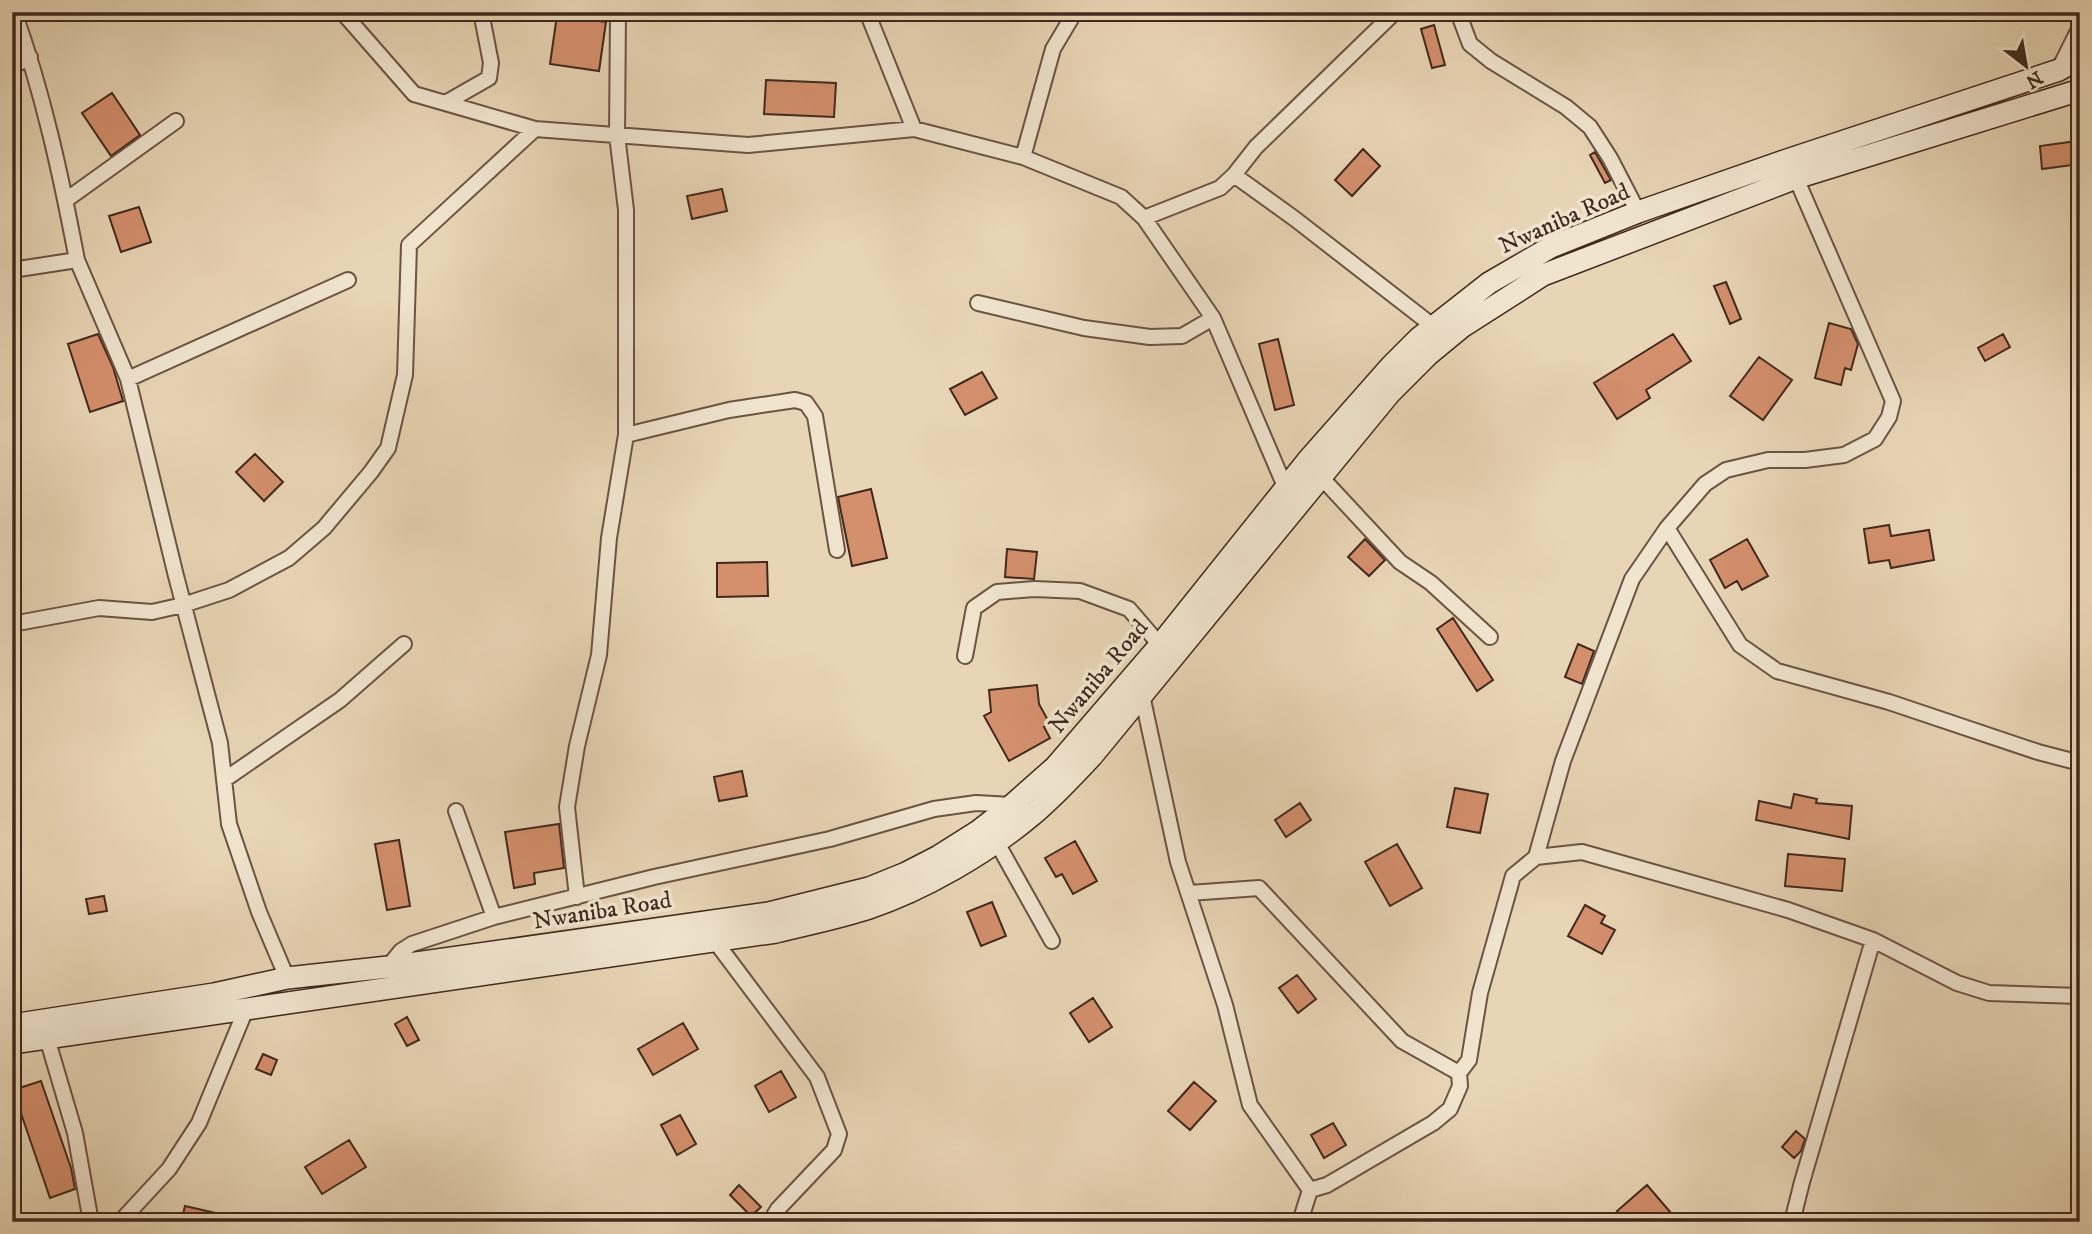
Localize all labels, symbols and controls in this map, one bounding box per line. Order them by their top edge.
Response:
north arrow [1990,32,2060,102]
text: N [2021,65,2047,93]
street label: Nwaniba Road [1494,177,1634,261]
street label: Nwaniba Road [1042,613,1155,740]
street label: Nwaniba Road [531,885,674,937]

